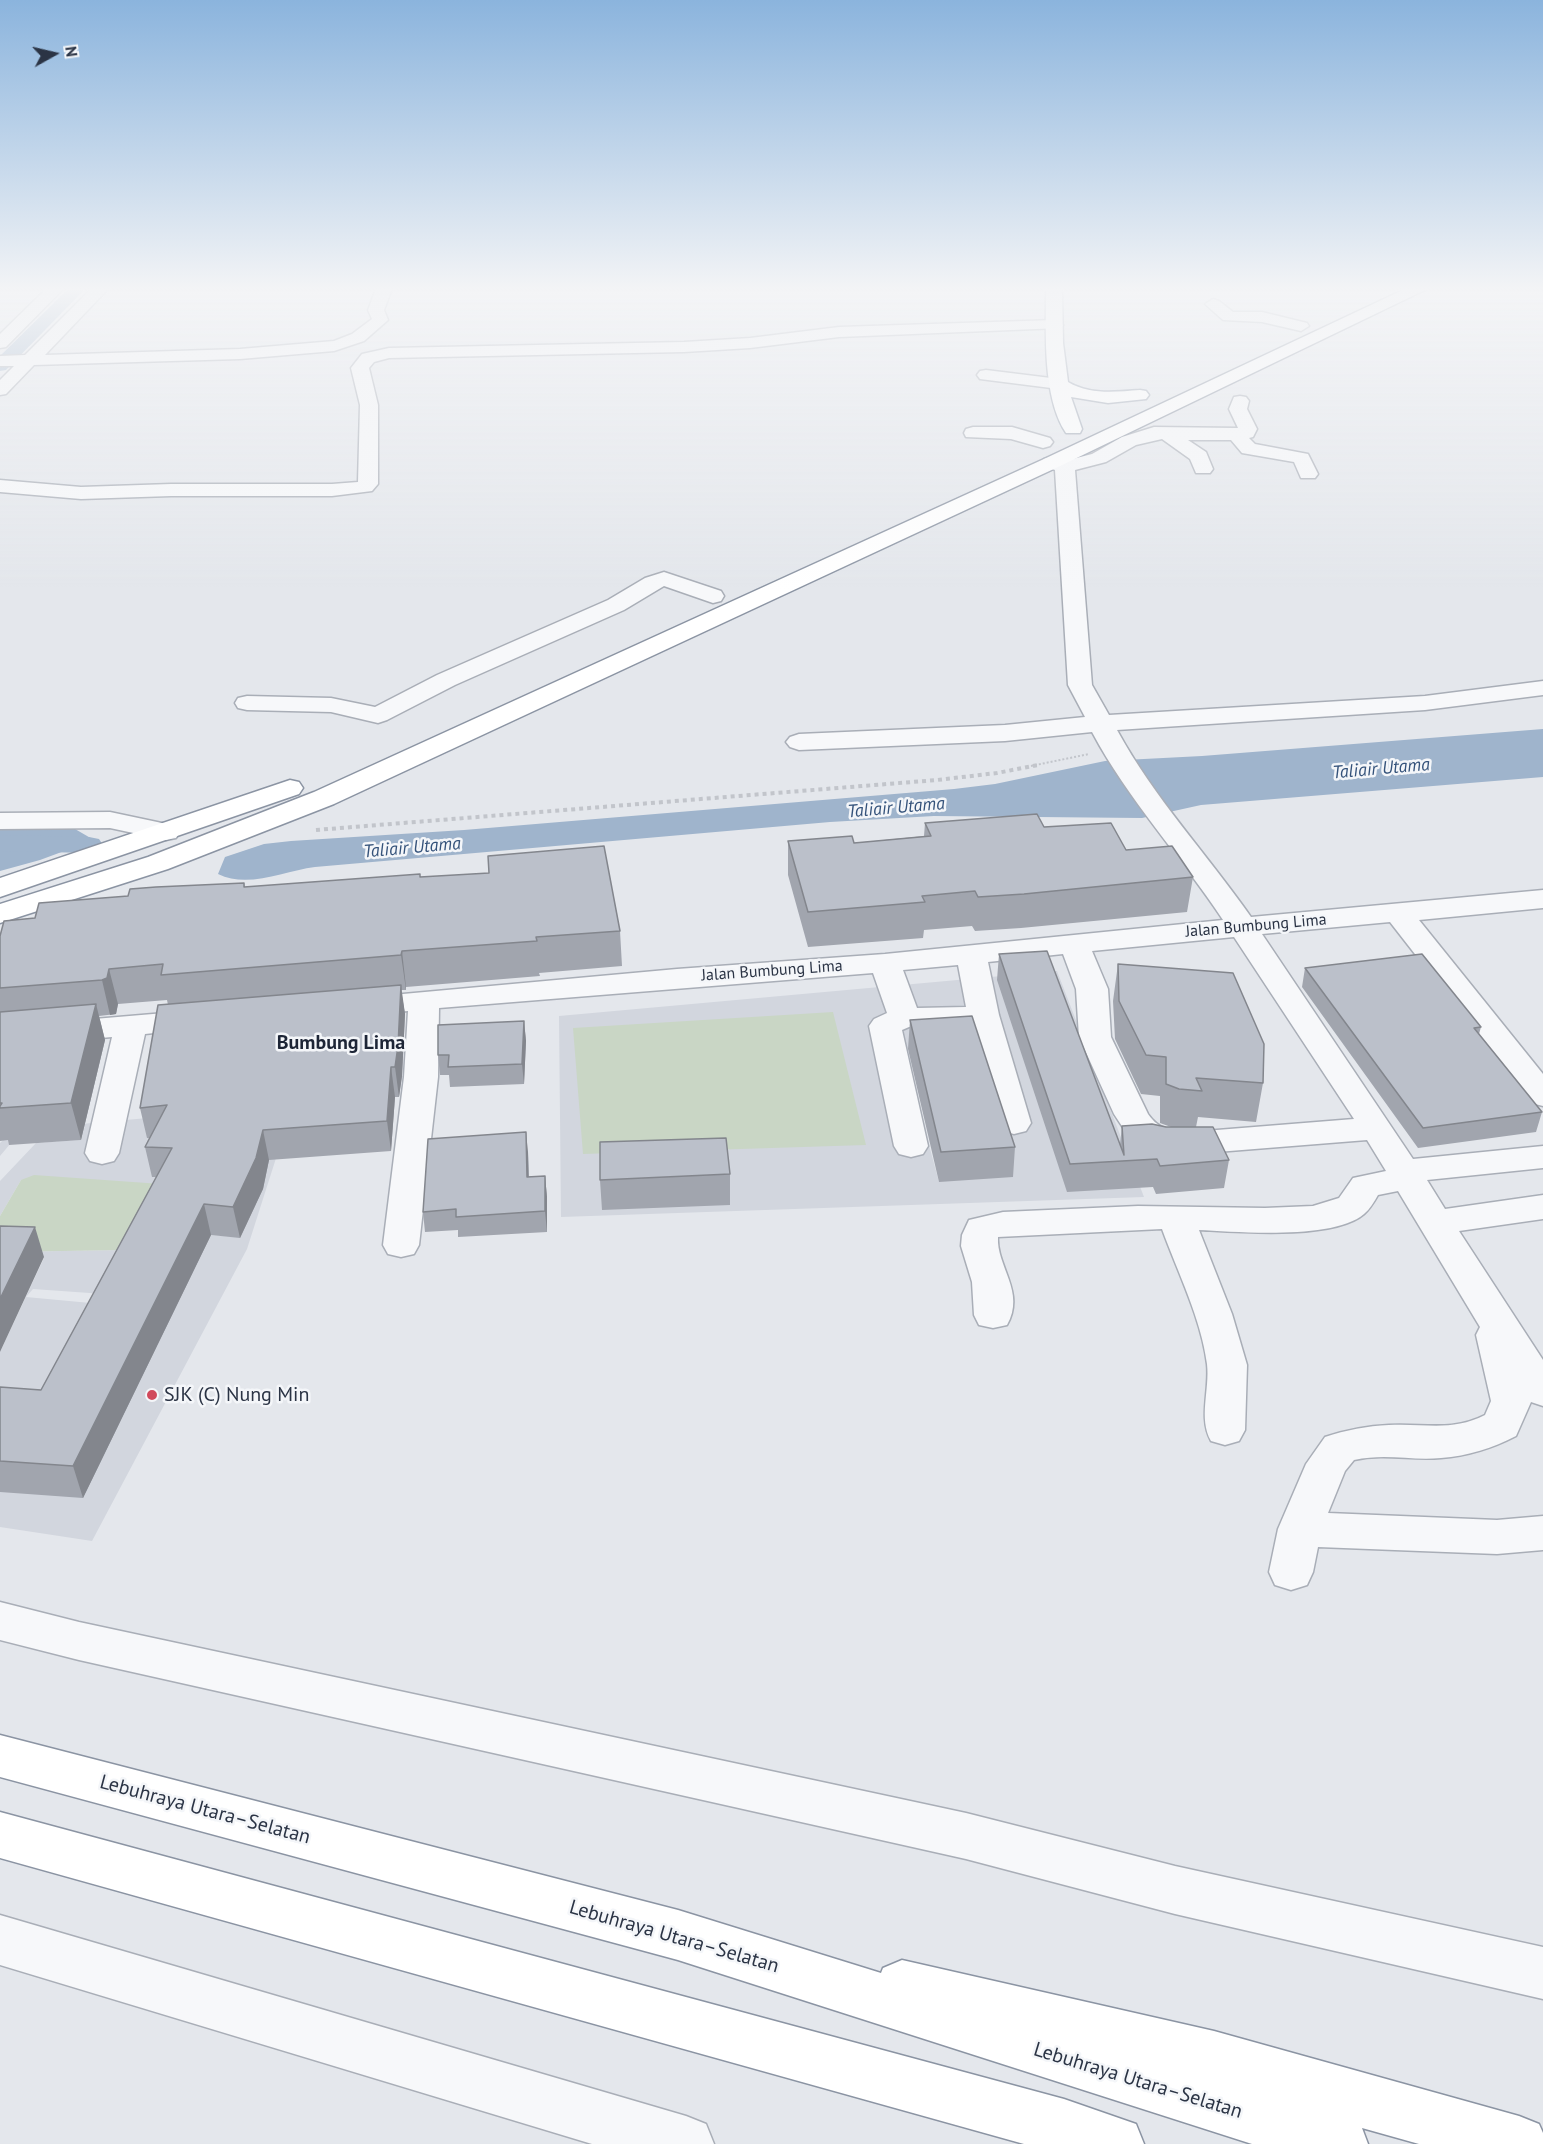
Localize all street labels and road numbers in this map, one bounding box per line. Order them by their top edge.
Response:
street label: Jalan Bumbung Lima [1185,910,1327,942]
street label: Jalan Bumbung Lima [701,956,843,986]
street label: Lebuhraya Utara–Selatan [97,1770,313,1850]
street label: Lebuhraya Utara–Selatan [566,1896,782,1978]
street label: Lebuhraya Utara–Selatan [1031,2038,1245,2124]

